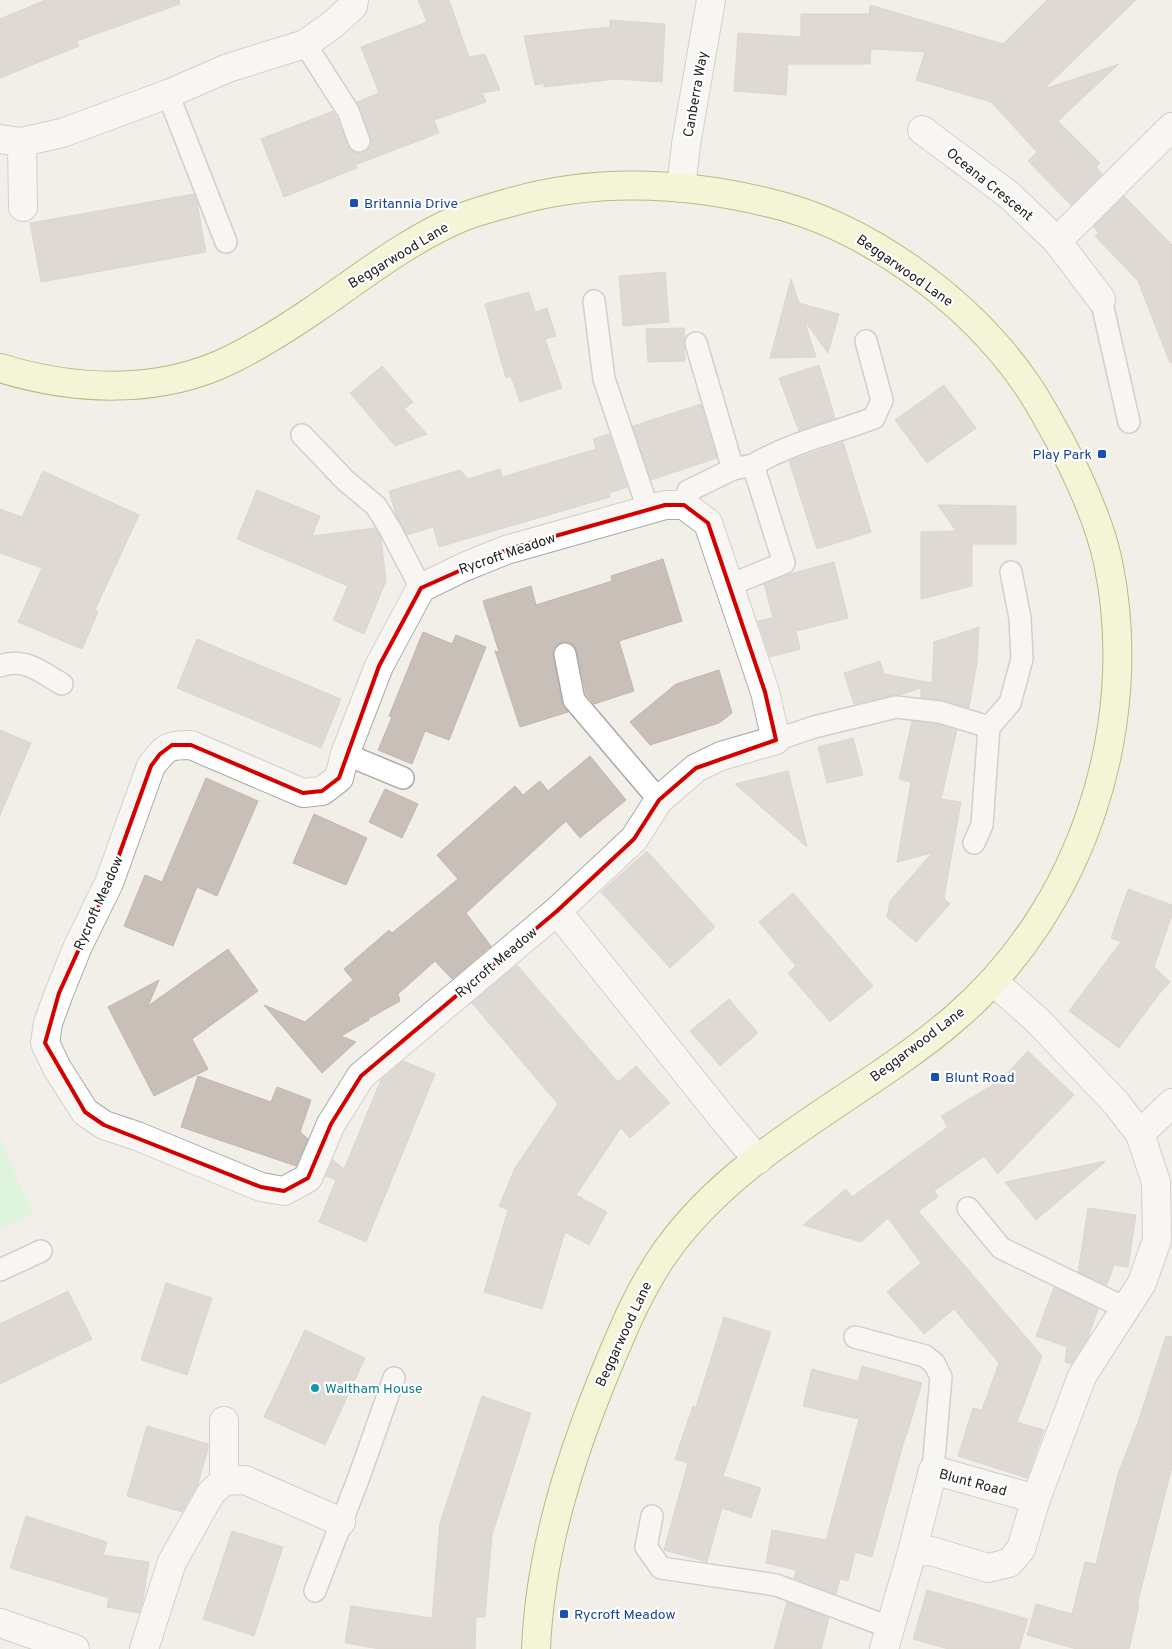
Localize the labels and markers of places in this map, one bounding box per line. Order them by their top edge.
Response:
place label: Britannia Drive [364,196,458,213]
marker: Britannia Drive [348,197,360,209]
place label: Play Park [1033,447,1092,464]
marker: Play Park [1096,448,1108,460]
place label: Blunt Road [945,1070,1015,1087]
marker: Blunt Road [929,1071,941,1083]
place label: Waltham House [325,1381,423,1398]
marker: Waltham House [309,1382,321,1394]
place label: Rycroft Meadow [574,1607,675,1624]
marker: Rycroft Meadow [558,1608,570,1620]

